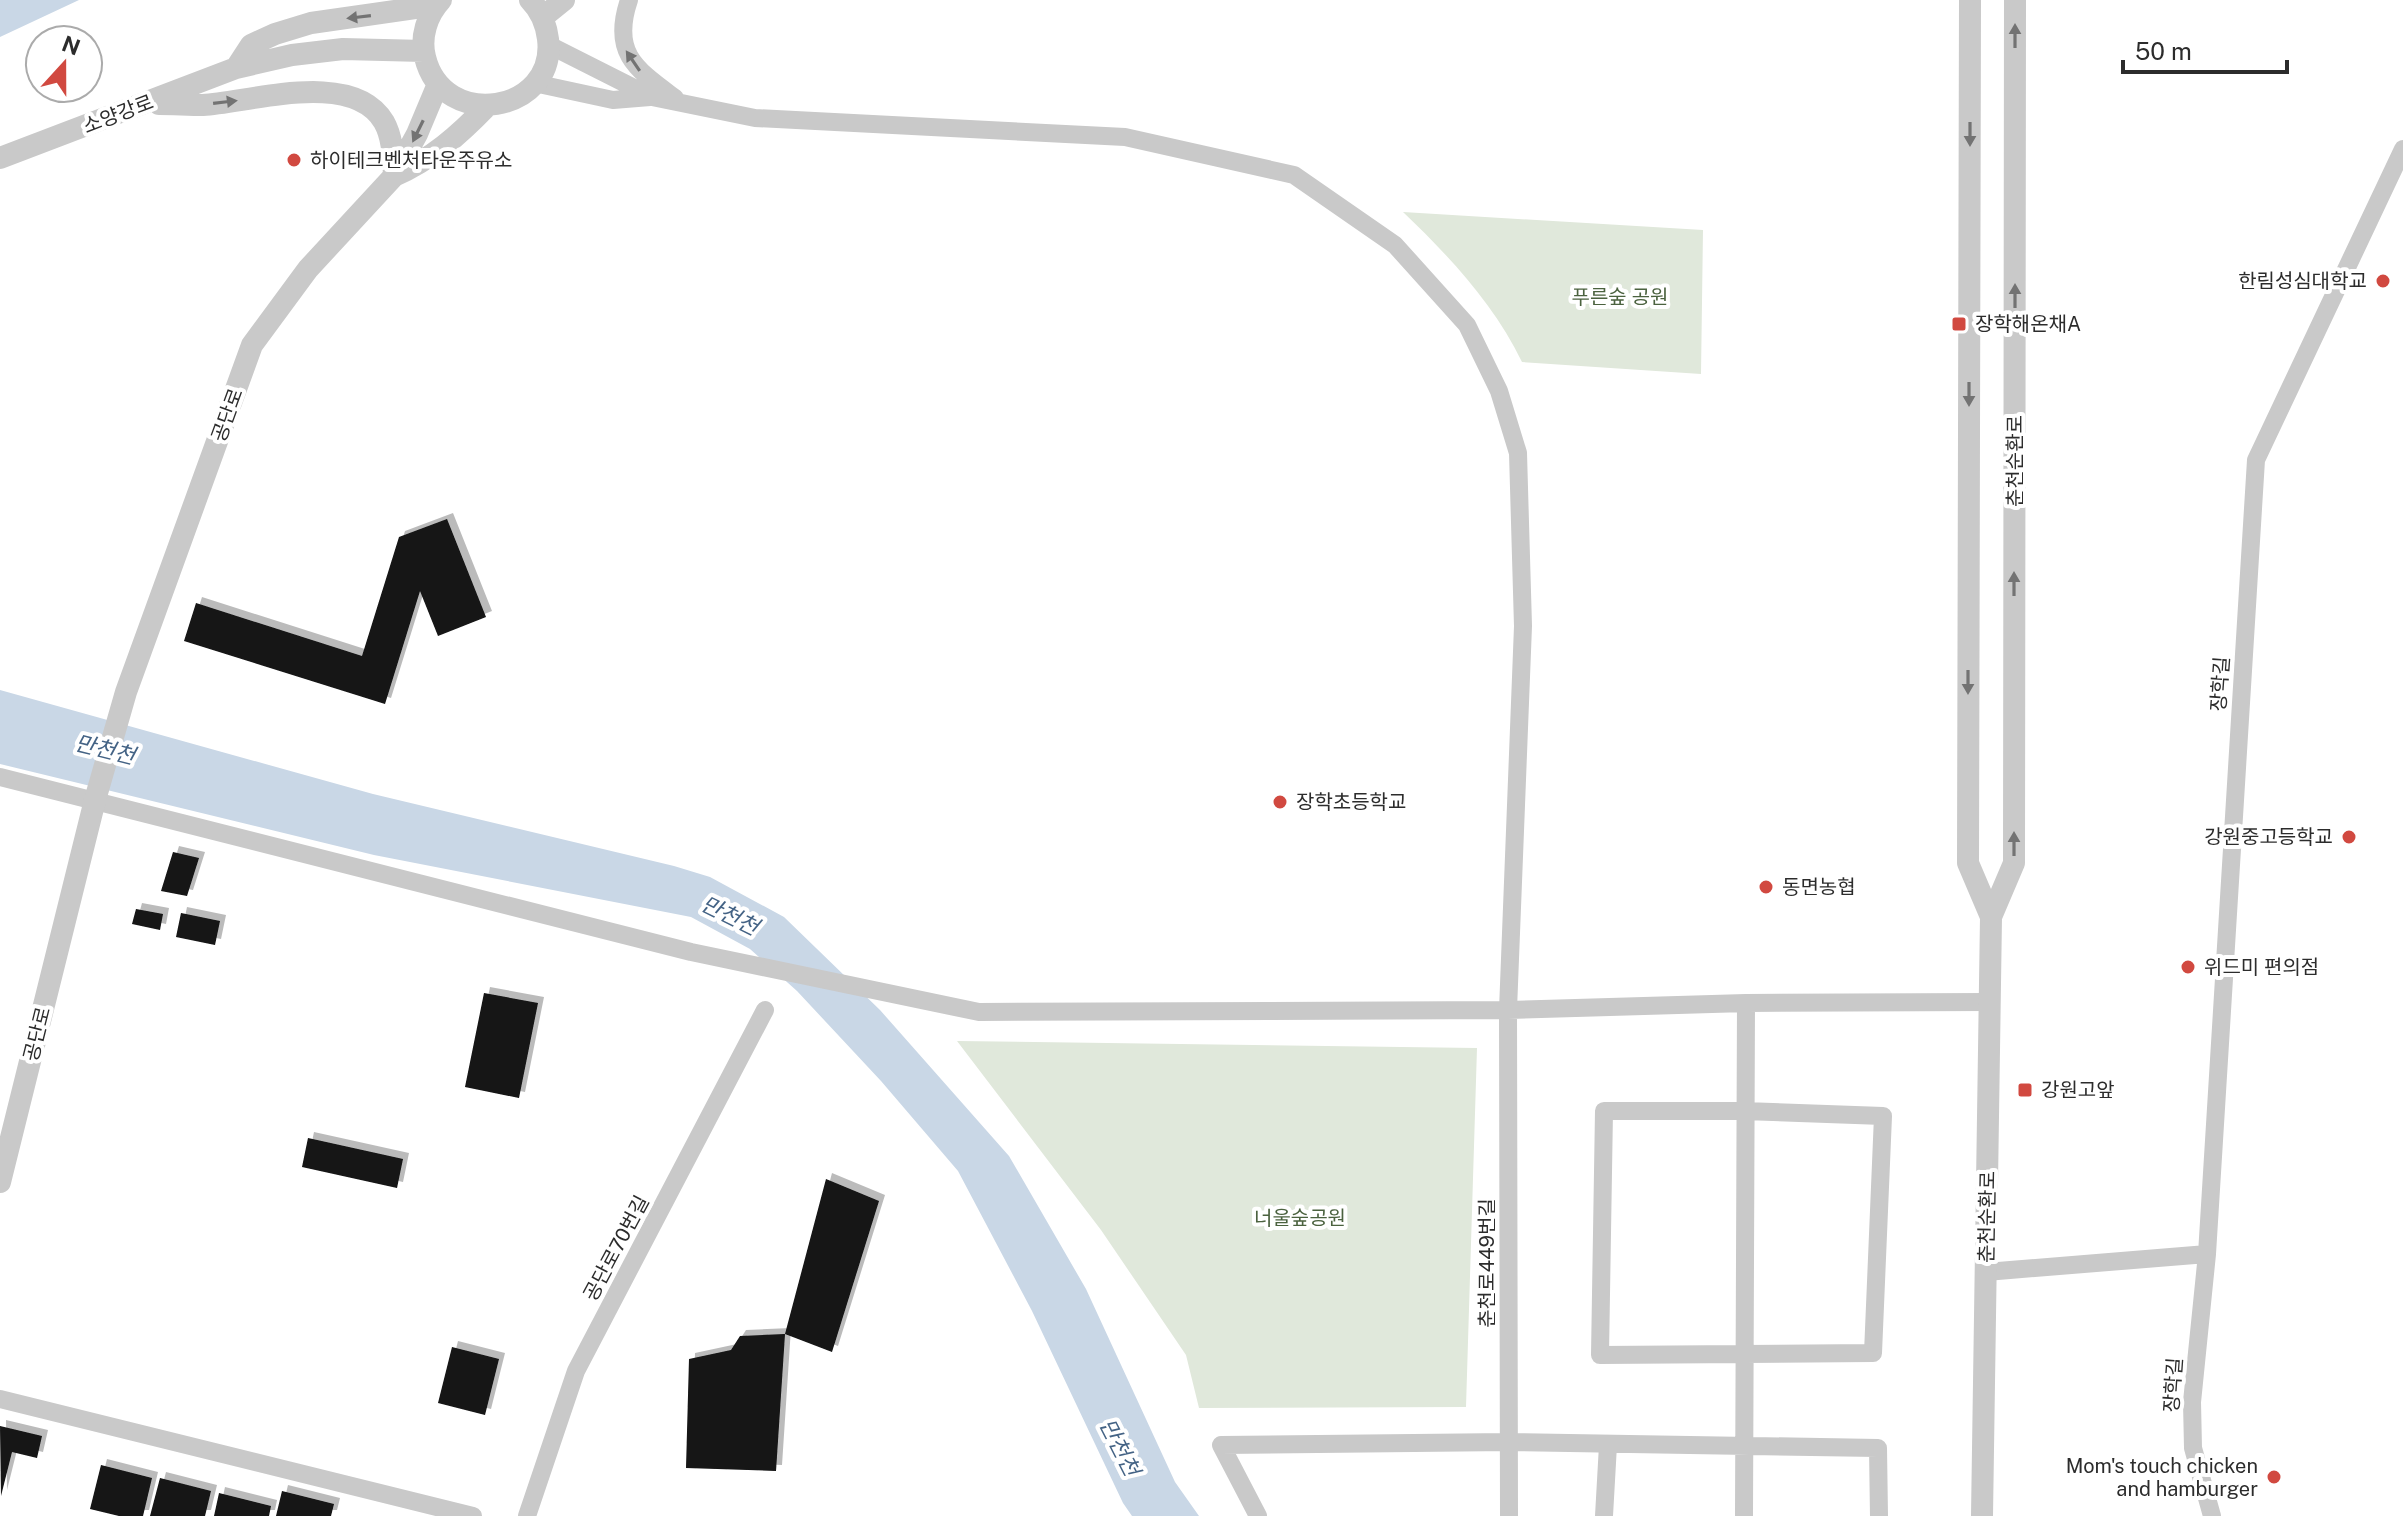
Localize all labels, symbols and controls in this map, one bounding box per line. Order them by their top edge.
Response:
one-way arrow [346,11,371,24]
one-way arrow [2009,23,2021,48]
north arrow [24,24,104,104]
scale bar [2123,24,2287,74]
text: N [58,30,84,61]
text: 50 m [2135,37,2192,65]
one-way arrow [625,50,640,71]
street label: 소양강로 [79,90,157,138]
one-way arrow [213,95,238,108]
one-way arrow [412,120,425,143]
one-way arrow [1964,122,1976,147]
place label: 하이테크벤처타운주유소 [310,148,512,172]
marker: 하이테크벤처타운주유소 [285,151,303,169]
place label: 한림성심대학교 [2238,269,2367,293]
marker: 한림성심대학교 [2374,272,2392,290]
one-way arrow [2009,283,2021,308]
park label: 푸른숲 공원 [1572,285,1668,309]
place label: 장학해온채A [1975,312,2081,336]
marker: 장학해온채A [1950,315,1968,333]
one-way arrow [1963,382,1975,407]
street label: 공단로 [206,385,248,445]
street label: 춘천순환로 [2003,415,2027,507]
one-way arrow [2008,571,2020,596]
street label: 장학길 [2206,656,2234,712]
one-way arrow [1962,670,1974,695]
water label: 만천천 [72,729,140,770]
place label: 장학초등학교 [1296,790,1406,814]
marker: 장학초등학교 [1271,793,1289,811]
place label: 강원중고등학교 [2204,825,2333,849]
marker: 강원중고등학교 [2340,828,2358,846]
one-way arrow [2008,831,2020,856]
place label: 동면농협 [1782,875,1856,899]
marker: 동면농협 [1757,878,1775,896]
water label: 만천천 [697,890,765,941]
place label: 위드미 편의점 [2204,955,2319,979]
marker: 위드미 편의점 [2179,958,2197,976]
street label: 공단로 [19,1004,55,1064]
place label: 강원고앞 [2041,1078,2115,1102]
marker: 강원고앞 [2016,1081,2034,1099]
street label: 춘천순환로 [1974,1171,2000,1263]
street label: 공단로70번길 [578,1191,654,1305]
street label: 춘천로449번길 [1475,1198,1499,1328]
park label: 너울숲공원 [1254,1206,1346,1230]
street label: 장학길 [2159,1357,2187,1413]
water label: 만천천 [1095,1414,1147,1482]
place label: Mom's touch chicken and hamburger [2066,1454,2258,1501]
marker: Mom's touch chicken and hamburger [2265,1468,2283,1486]

